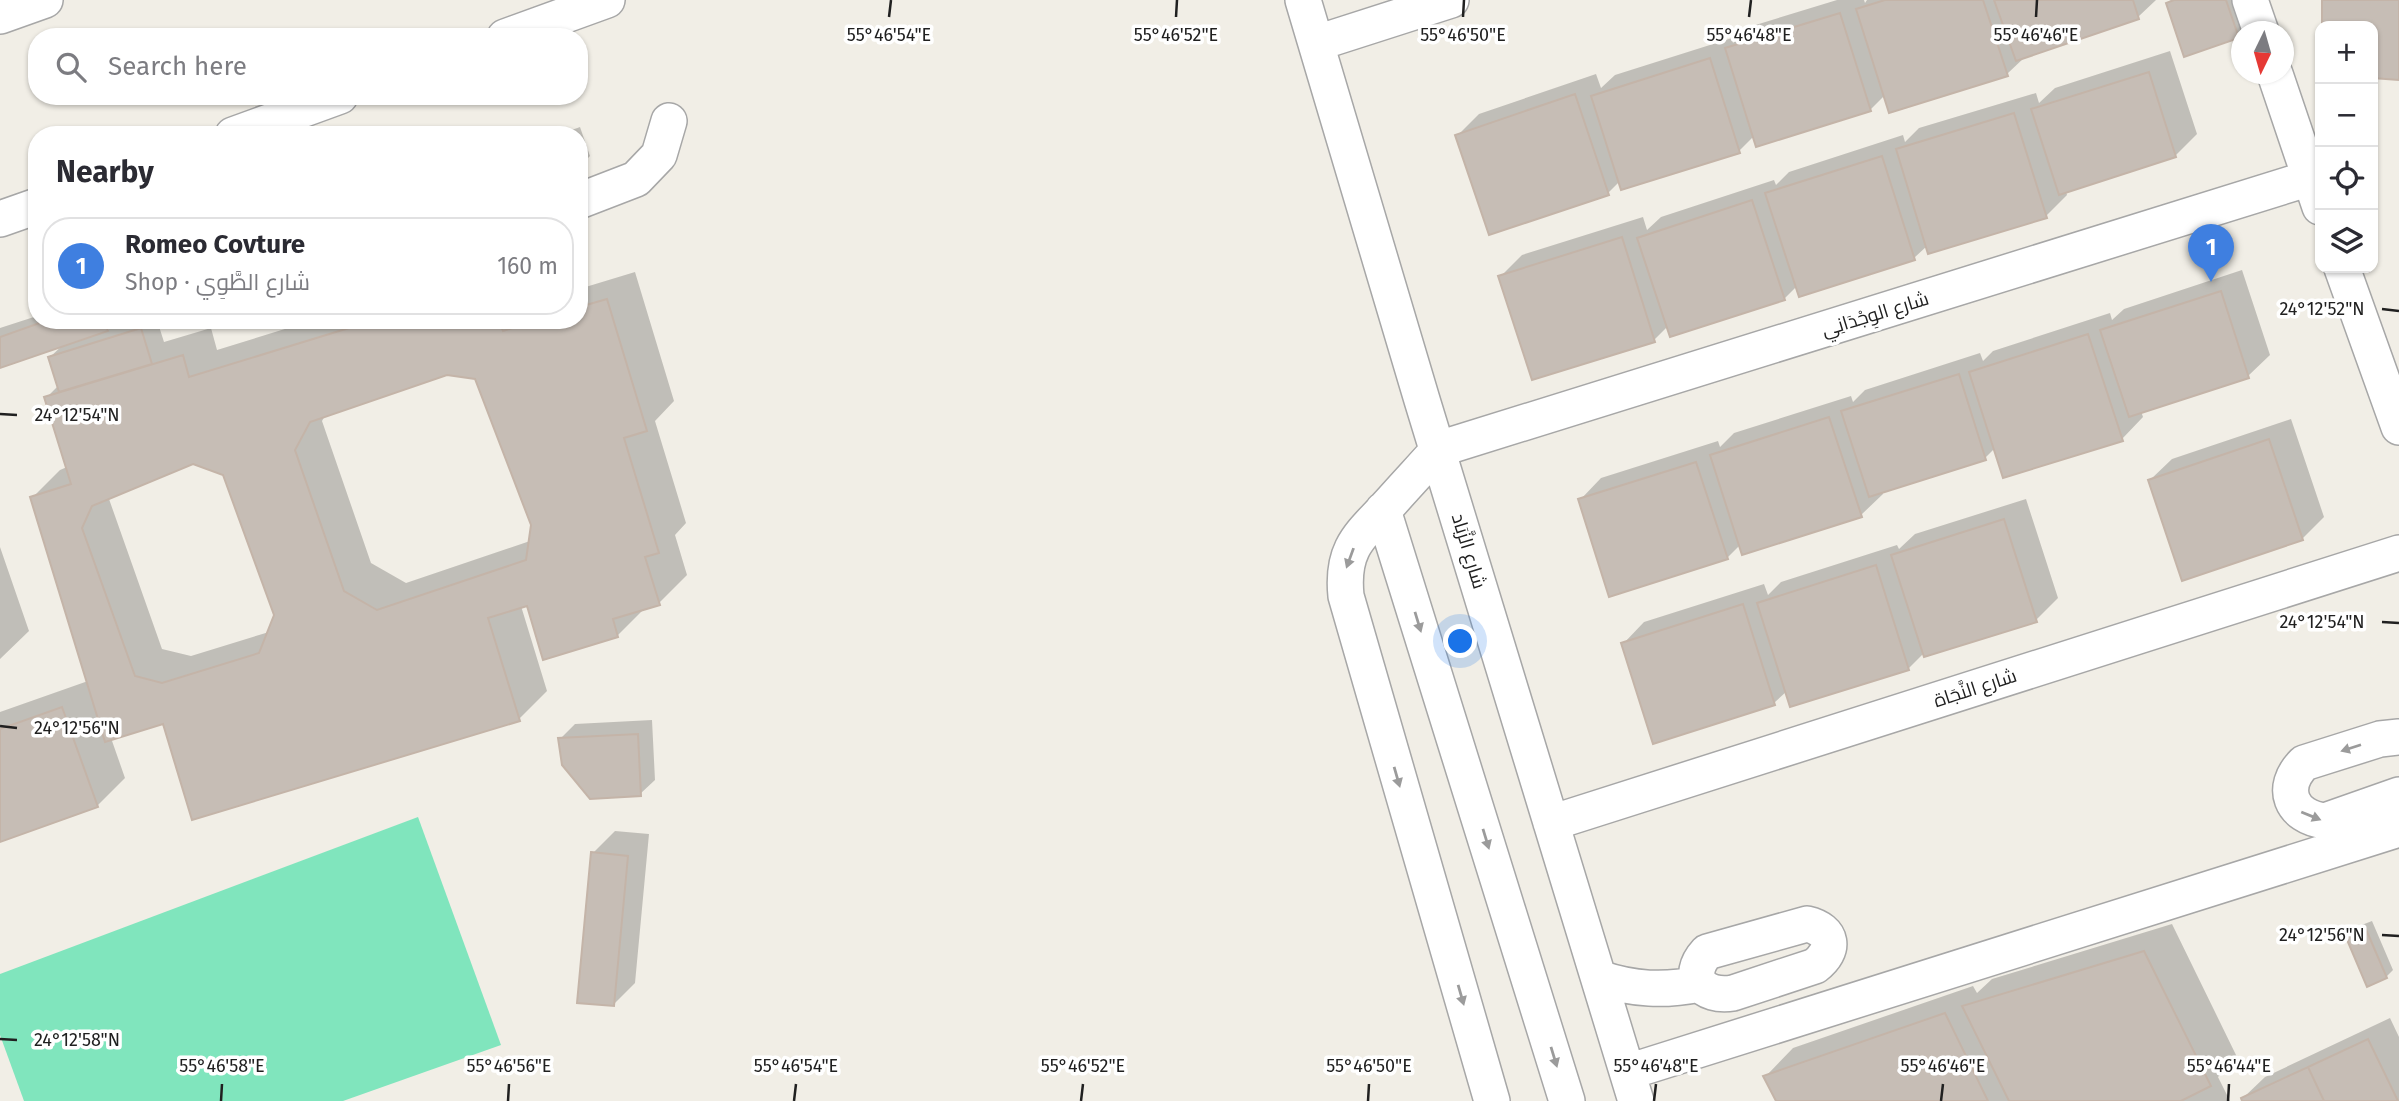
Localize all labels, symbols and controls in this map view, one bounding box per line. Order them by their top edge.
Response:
north arrow [2231,21,2294,84]
map controls [2315,21,2378,273]
button: + [2315,21,2378,84]
text: 55°46'54"E [847,24,931,46]
text: 55°46'52"E [1134,24,1218,46]
text: 55°46'50"E [1420,24,1506,46]
text: 55°46'48"E [1706,24,1792,46]
text: 55°46'46"E [1994,24,2078,46]
search box [28,28,588,105]
icon: search [52,48,90,86]
text: Search here [108,51,247,82]
button: − [2315,84,2378,147]
button: locate [2315,147,2378,210]
text: Nearby [56,154,154,190]
button: layers [2315,210,2378,273]
pin: 1 [2188,224,2234,282]
text: Romeo Covture [125,229,305,260]
text: 1 [76,252,86,280]
text: 160 m [497,252,558,280]
text: Shop · شارع الطَّوِي [125,268,310,296]
street label: شارع الوِجْدَانِي [1819,287,1932,344]
text: 24°12'52"N [2279,298,2365,320]
text: 24°12'54"N [34,404,120,426]
street label: شارع الزَّبَاد [1445,510,1491,592]
one-way arrow [1344,547,1355,568]
text: 24°12'54"N [2279,611,2365,633]
one-way arrow [1413,612,1424,633]
your location [1443,624,1477,658]
street label: شارع النَّجَاة [1931,664,2020,714]
text: 24°12'56"N [34,717,120,739]
one-way arrow [2340,743,2361,754]
one-way arrow [1393,766,1403,787]
one-way arrow [2301,811,2322,822]
one-way arrow [1481,829,1491,850]
text: 24°12'56"N [2279,924,2365,946]
one-way arrow [1457,985,1467,1006]
text: 24°12'58"N [34,1029,120,1051]
one-way arrow [1549,1046,1559,1067]
text: 55°46'58"E [179,1055,265,1077]
text: 55°46'56"E [467,1055,552,1077]
text: 55°46'54"E [754,1055,838,1077]
text: 55°46'52"E [1041,1055,1125,1077]
text: 55°46'50"E [1326,1055,1412,1077]
text: 55°46'48"E [1613,1055,1699,1077]
text: 55°46'46"E [1901,1055,1985,1077]
text: 55°46'44"E [2187,1055,2271,1077]

